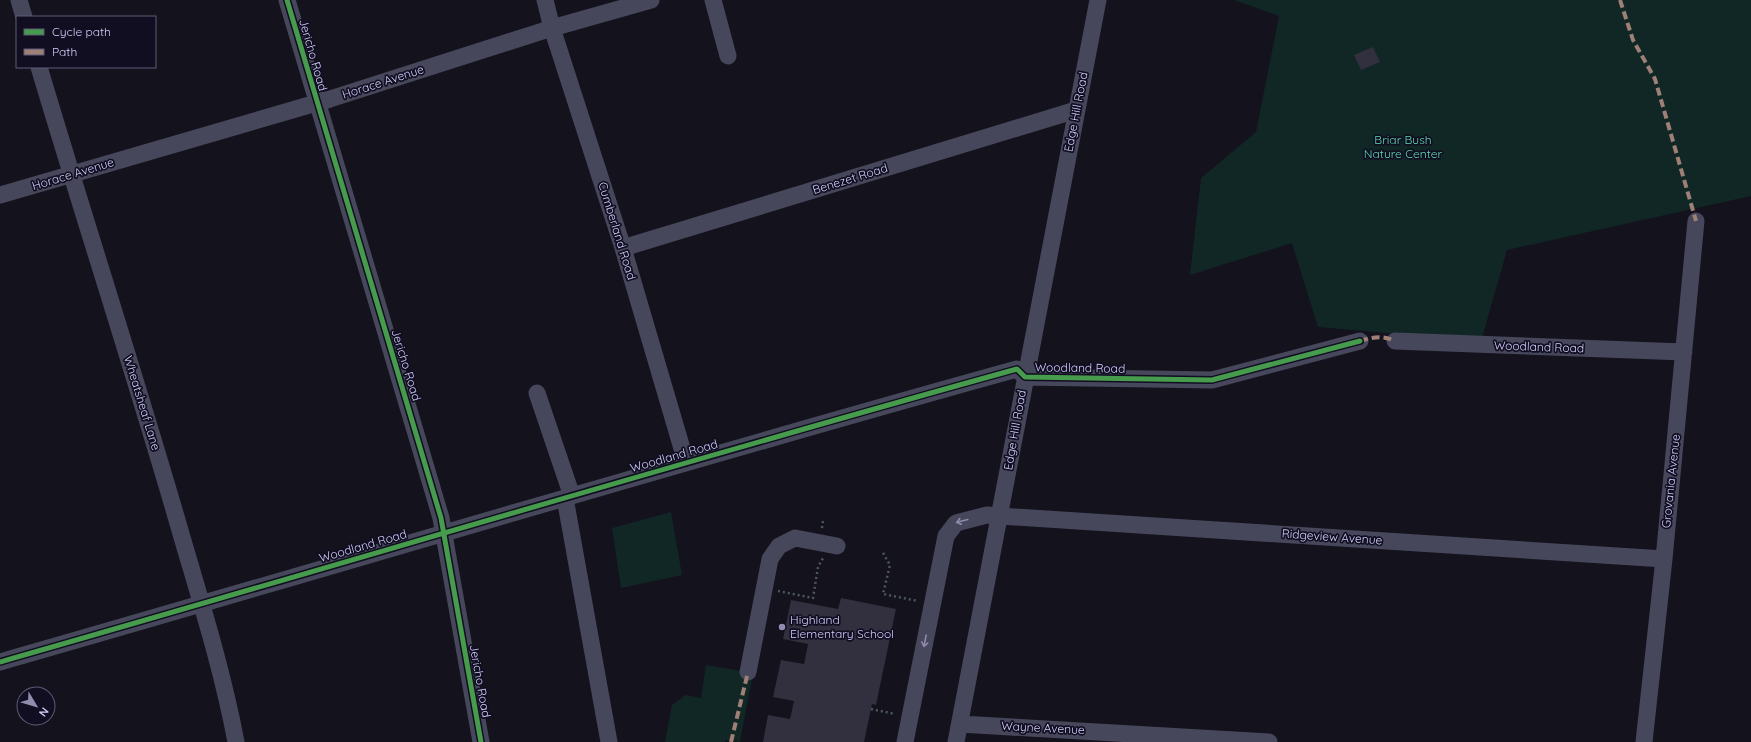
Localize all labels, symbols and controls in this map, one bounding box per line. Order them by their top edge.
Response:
legend [16,16,156,68]
street label: Jericho Road [296,17,331,93]
text: Cycle path [52,24,111,39]
text: Path [52,44,77,59]
street label: Horace Avenue [340,61,426,102]
street label: Edge Hill Road [1060,71,1091,153]
park label: Briar Bush Nature Center [1364,132,1443,161]
street label: Horace Avenue [30,154,116,193]
street label: Benezet Road [810,160,889,197]
street label: Cumberland Road [595,180,639,282]
street label: Jericho Road [388,327,424,403]
street label: Woodland Road [1494,337,1584,356]
street label: Wheatsheaf Lane [121,354,164,452]
street label: Woodland Road [1035,359,1125,376]
street label: Edge Hill Road [1000,389,1029,471]
street label: Grovania Avenue [1658,433,1683,529]
street label: Woodland Road [628,436,719,475]
one-way arrow [956,518,969,526]
street label: Woodland Road [317,526,408,565]
street label: Ridgeview Avenue [1281,526,1383,548]
place label: Highland Elementary School [790,612,894,641]
marker: Highland Elementary School [777,622,787,632]
one-way arrow [921,634,929,647]
street label: Jericho Road [467,643,494,719]
north arrow [16,686,56,726]
text: N [36,705,52,720]
street label: Wayne Avenue [1001,718,1085,737]

